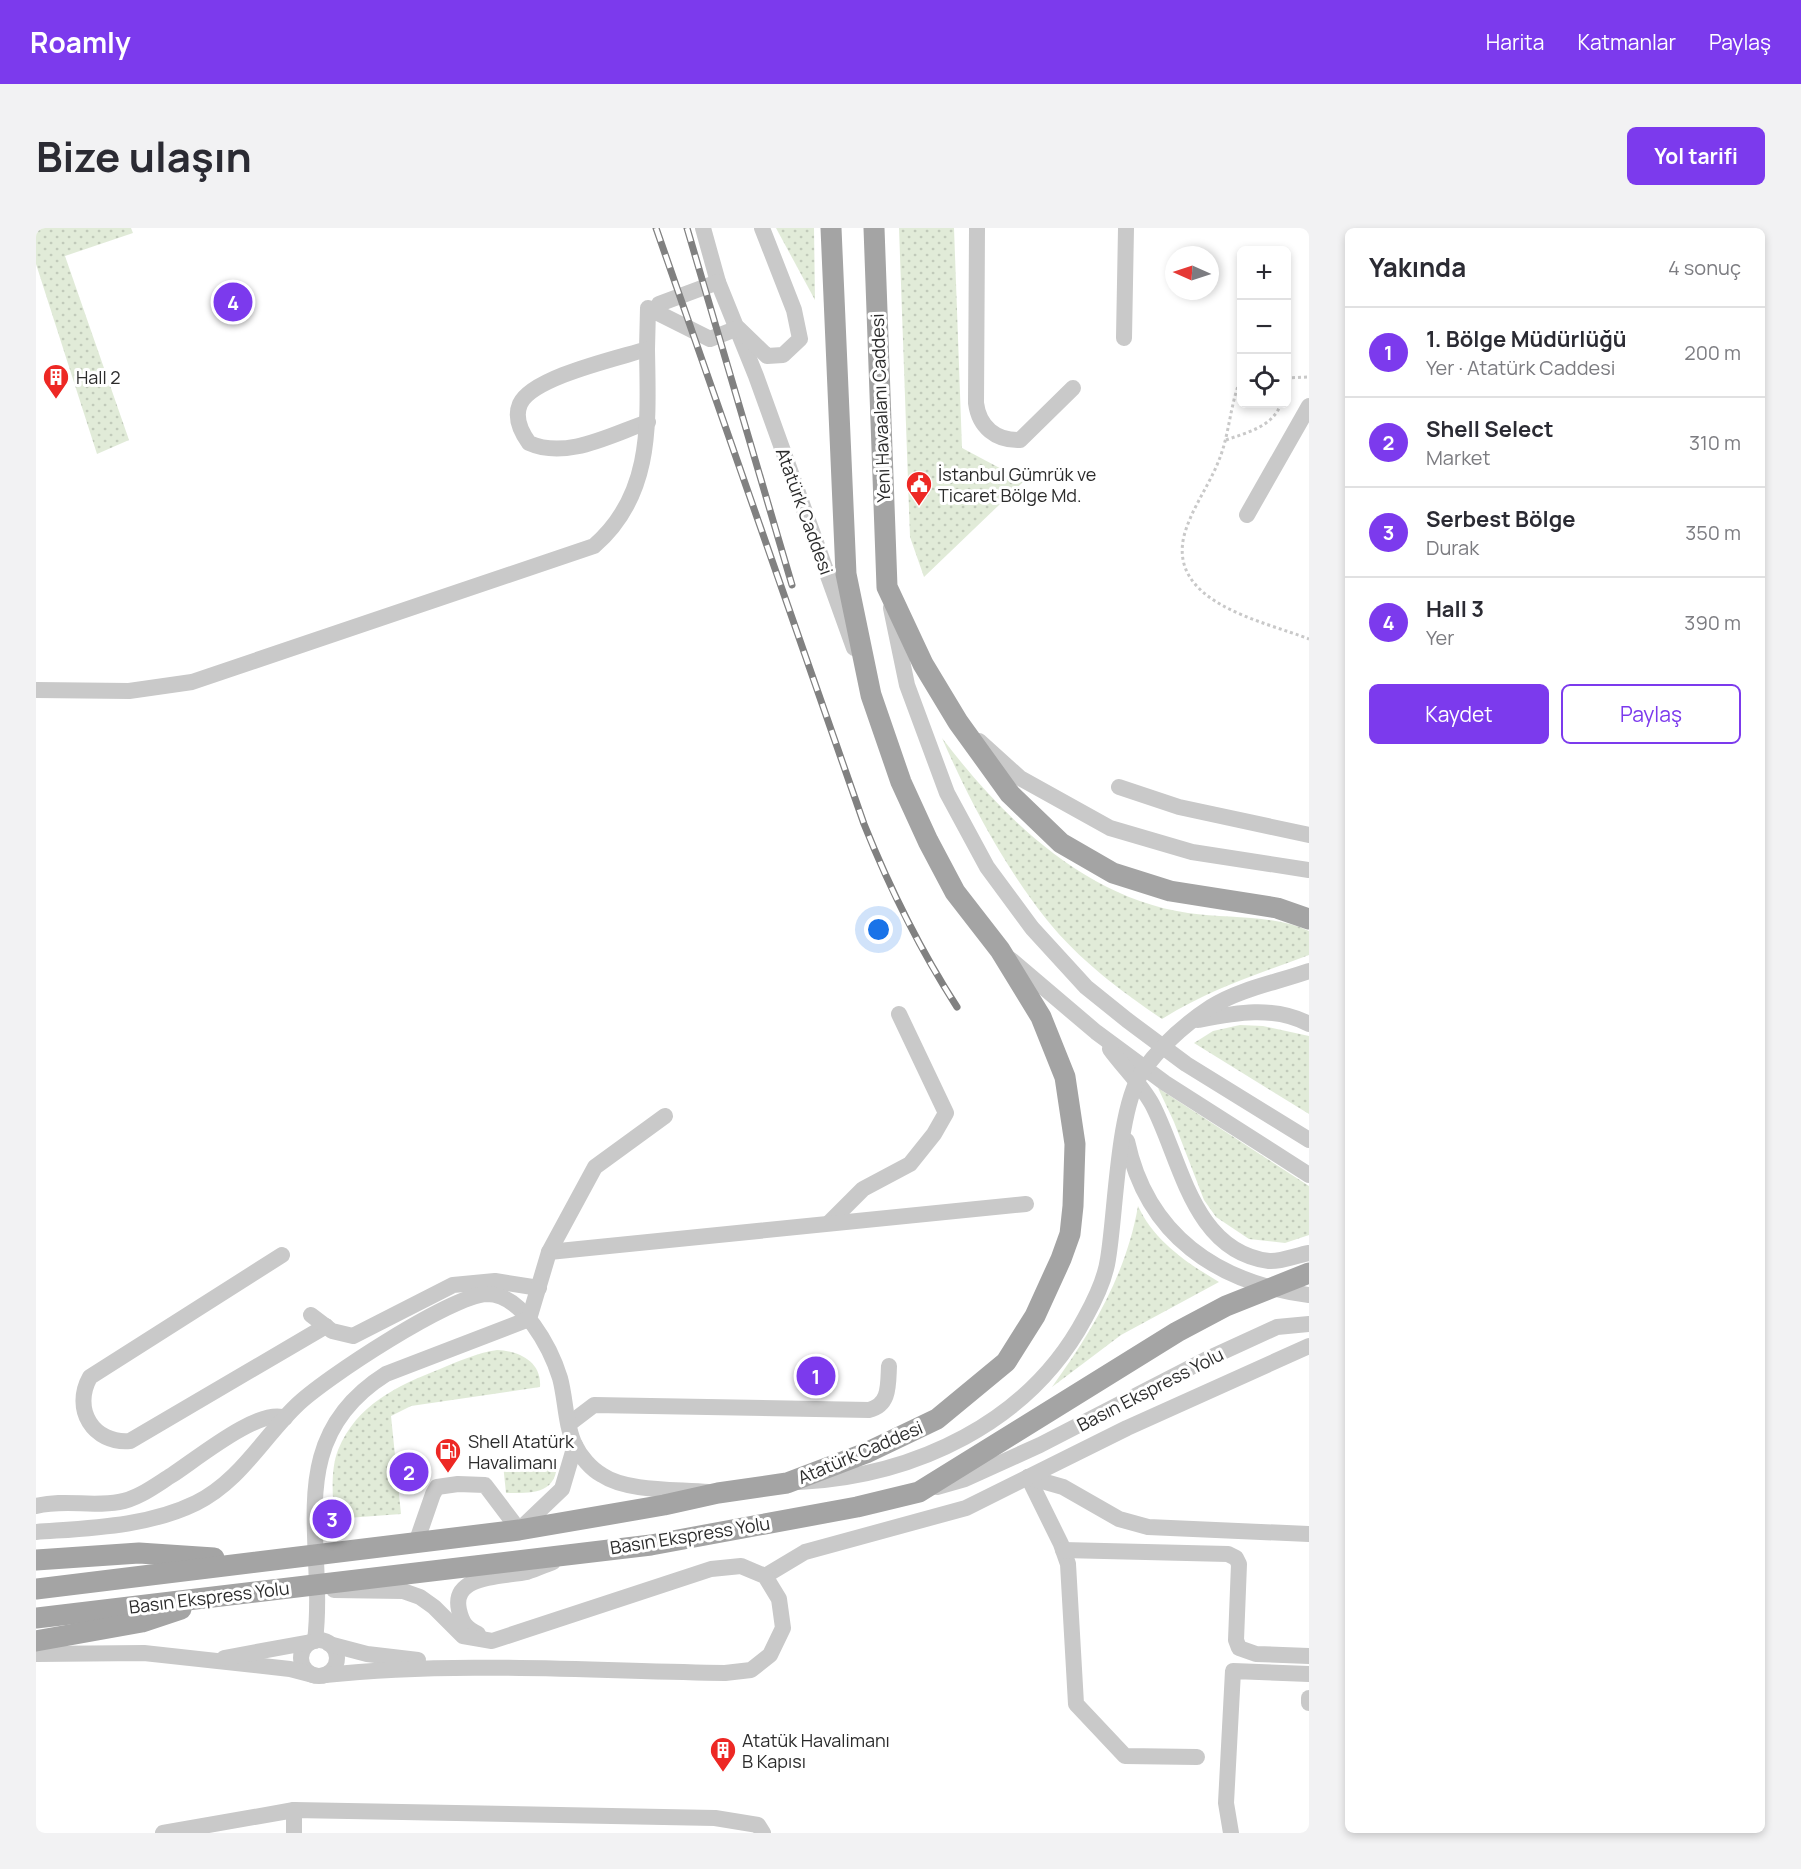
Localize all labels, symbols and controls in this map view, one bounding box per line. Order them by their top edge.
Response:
text: Roamly [30,23,131,61]
text: Harita [1486,28,1544,56]
text: Katmanlar [1577,28,1676,56]
text: Paylaş [1709,28,1771,56]
text: Bize ulaşın [36,127,252,185]
button: Yol tarifi [1627,127,1765,185]
north arrow [1165,246,1219,300]
map controls [1237,246,1291,408]
button: + [1237,246,1291,300]
text: Yakında [1369,249,1466,285]
text: 4 sonuç [1668,254,1741,281]
pin: 4 [214,280,252,325]
button: − [1237,300,1291,354]
street label: Yeni Havaalanı Caddesi [865,313,895,503]
text: 1. Bölge Müdürlüğü [1426,324,1627,354]
text: 1 [1384,339,1393,366]
text: 200 m [1684,339,1741,366]
button: locate [1237,354,1291,408]
text: Yer · Atatürk Caddesi [1426,354,1615,381]
building icon: Hall 2 [41,362,71,400]
place label: Hall 2 [76,365,121,389]
text: Shell Select [1426,414,1554,444]
text: 2 [1383,429,1394,456]
text: 310 m [1689,429,1741,456]
street label: Atatürk Caddesi [771,444,839,578]
text: Market [1426,444,1491,471]
place label: İstanbul Gümrük ve Ticaret Bölge Md. [938,462,1096,507]
public building icon: İstanbul Gümrük ve Ticaret Bölge Md. [904,469,934,507]
text: Serbest Bölge [1426,504,1576,534]
text: 3 [1383,519,1394,546]
text: 350 m [1685,519,1741,546]
text: Durak [1426,534,1479,561]
text: Hall 3 [1426,594,1484,624]
text: 4 [1382,609,1395,636]
text: 390 m [1684,609,1741,636]
text: Yer [1426,624,1454,651]
button: Kaydet [1369,684,1549,744]
button: Paylaş [1561,684,1741,744]
your location [864,915,893,944]
street label: Basın Ekspress Yolu [1073,1342,1227,1436]
pin: 1 [796,1354,836,1398]
street label: Atatürk Caddesi [794,1415,926,1489]
place label: Shell Atatürk Havalimanı [468,1429,575,1474]
fuel station icon: Shell Atatürk Havalimanı [433,1436,463,1474]
pin: 2 [390,1450,428,1494]
pin: 3 [312,1496,352,1542]
street label: Basın Ekspress Yolu [608,1511,772,1559]
street label: Basın Ekspress Yolu [127,1575,291,1619]
place label: Atatük Havalimanı B Kapısı [742,1728,890,1773]
building icon: Atatük Havalimanı B Kapısı [708,1735,738,1773]

